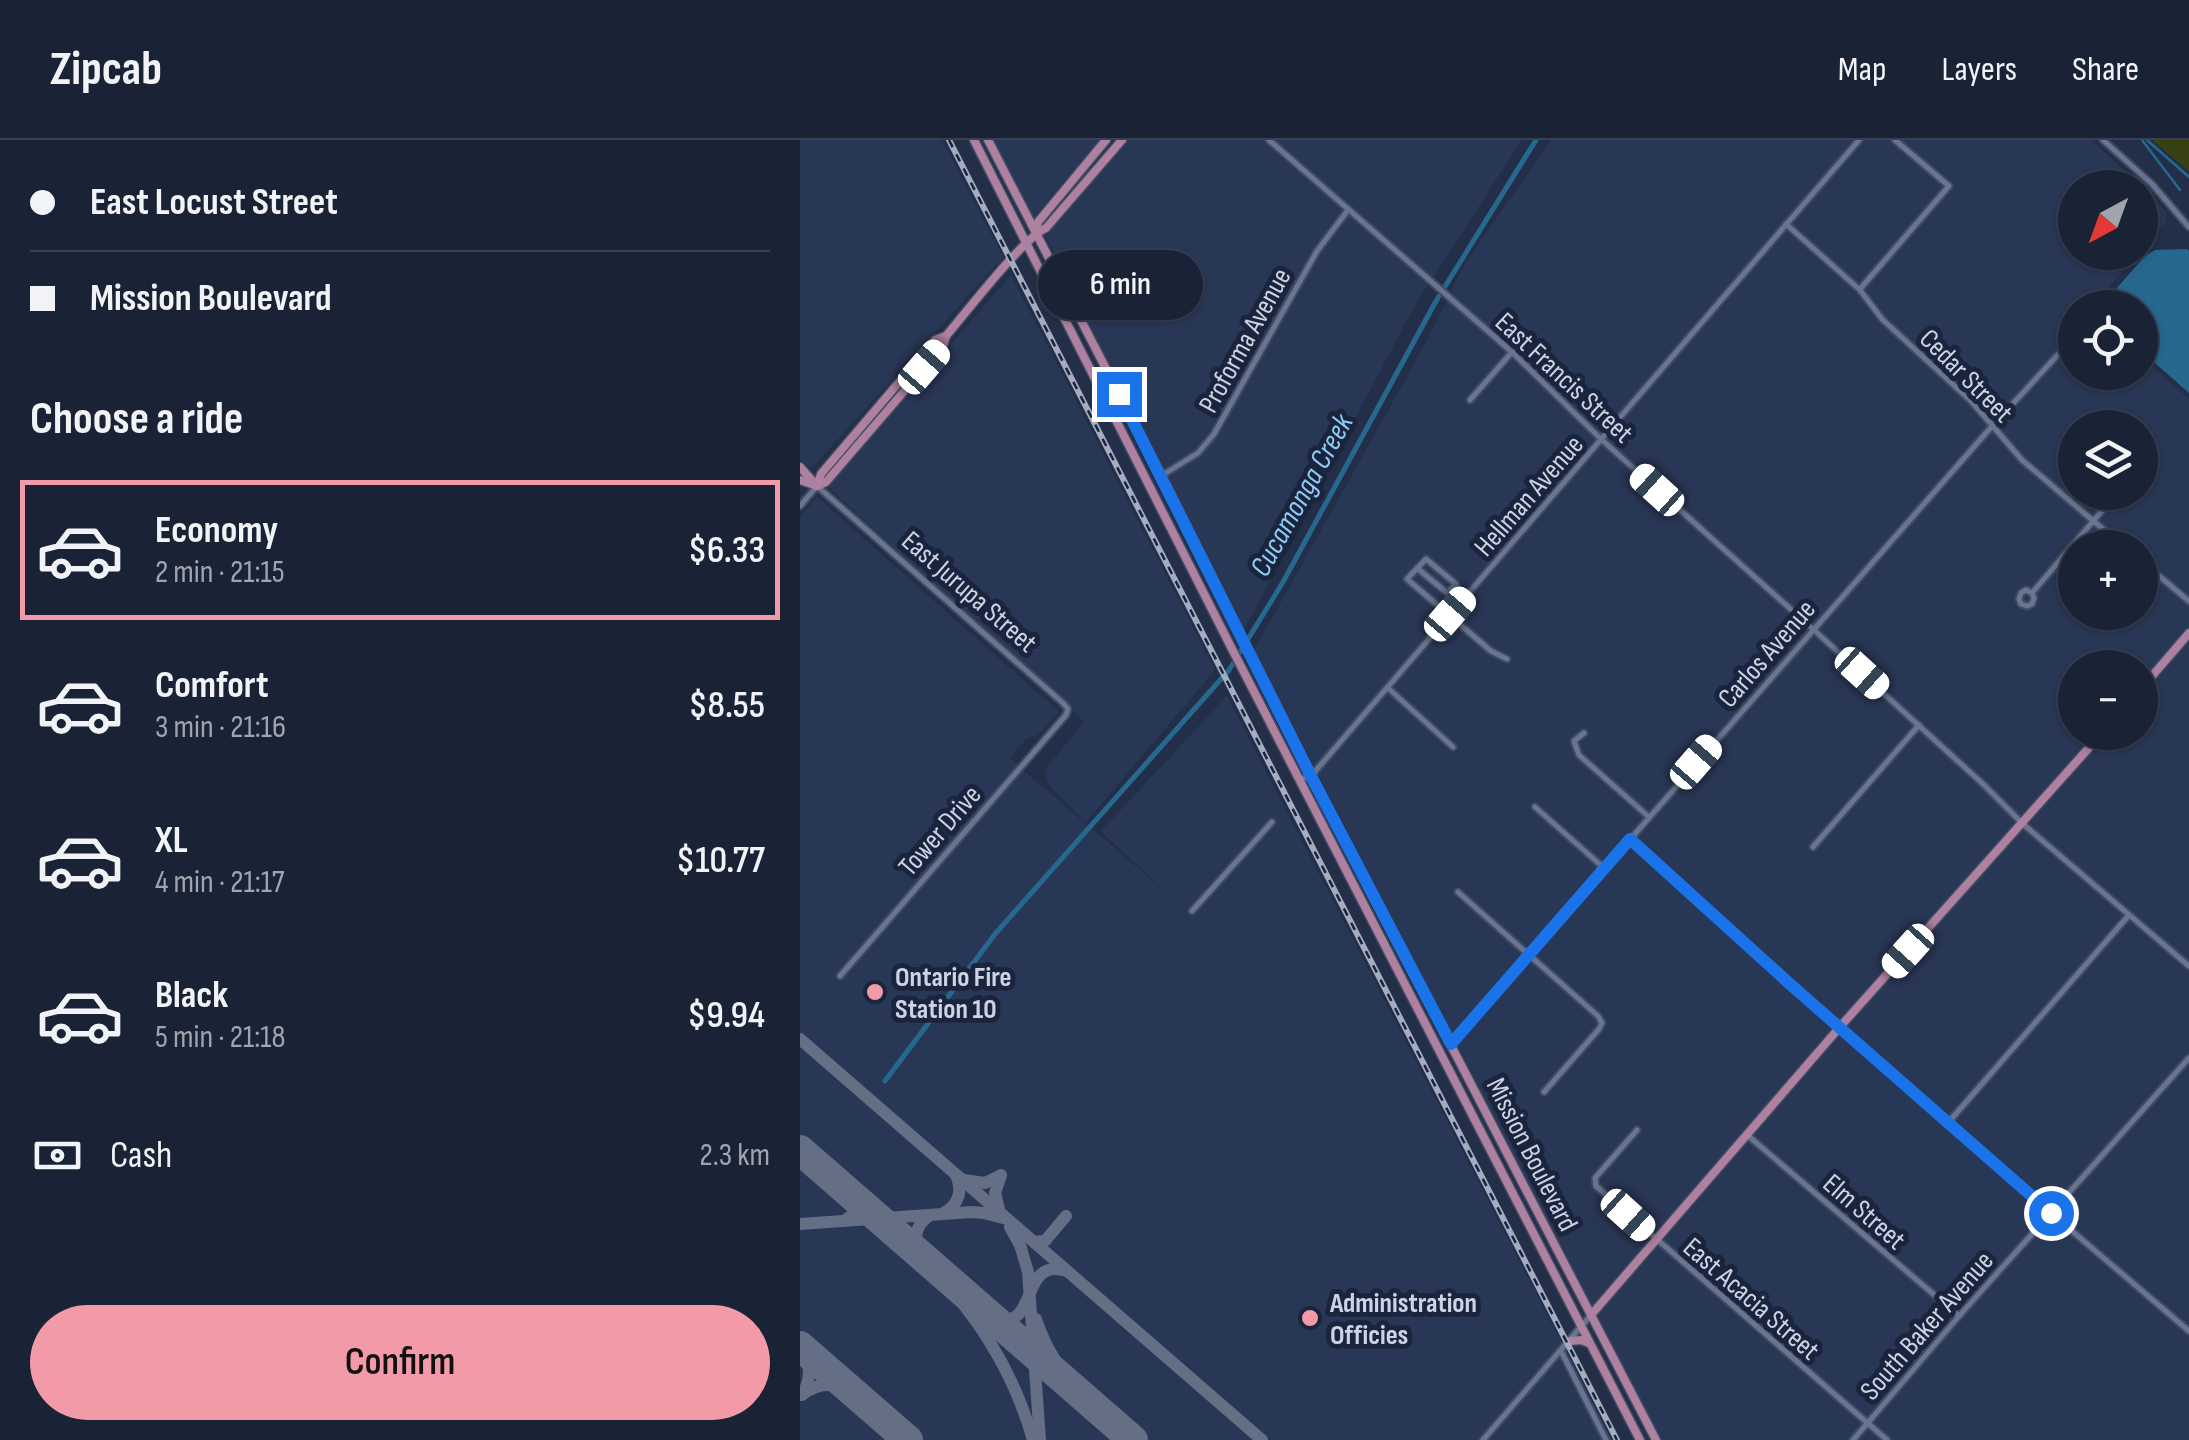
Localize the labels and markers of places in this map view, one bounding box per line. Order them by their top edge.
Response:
place label: Ontario Fire Station 10 [895,961,1011,1026]
marker: Ontario Fire Station 10 [864,981,886,1003]
place label: Administration Officies [1329,1287,1477,1352]
marker: Administration Officies [1299,1307,1321,1329]

